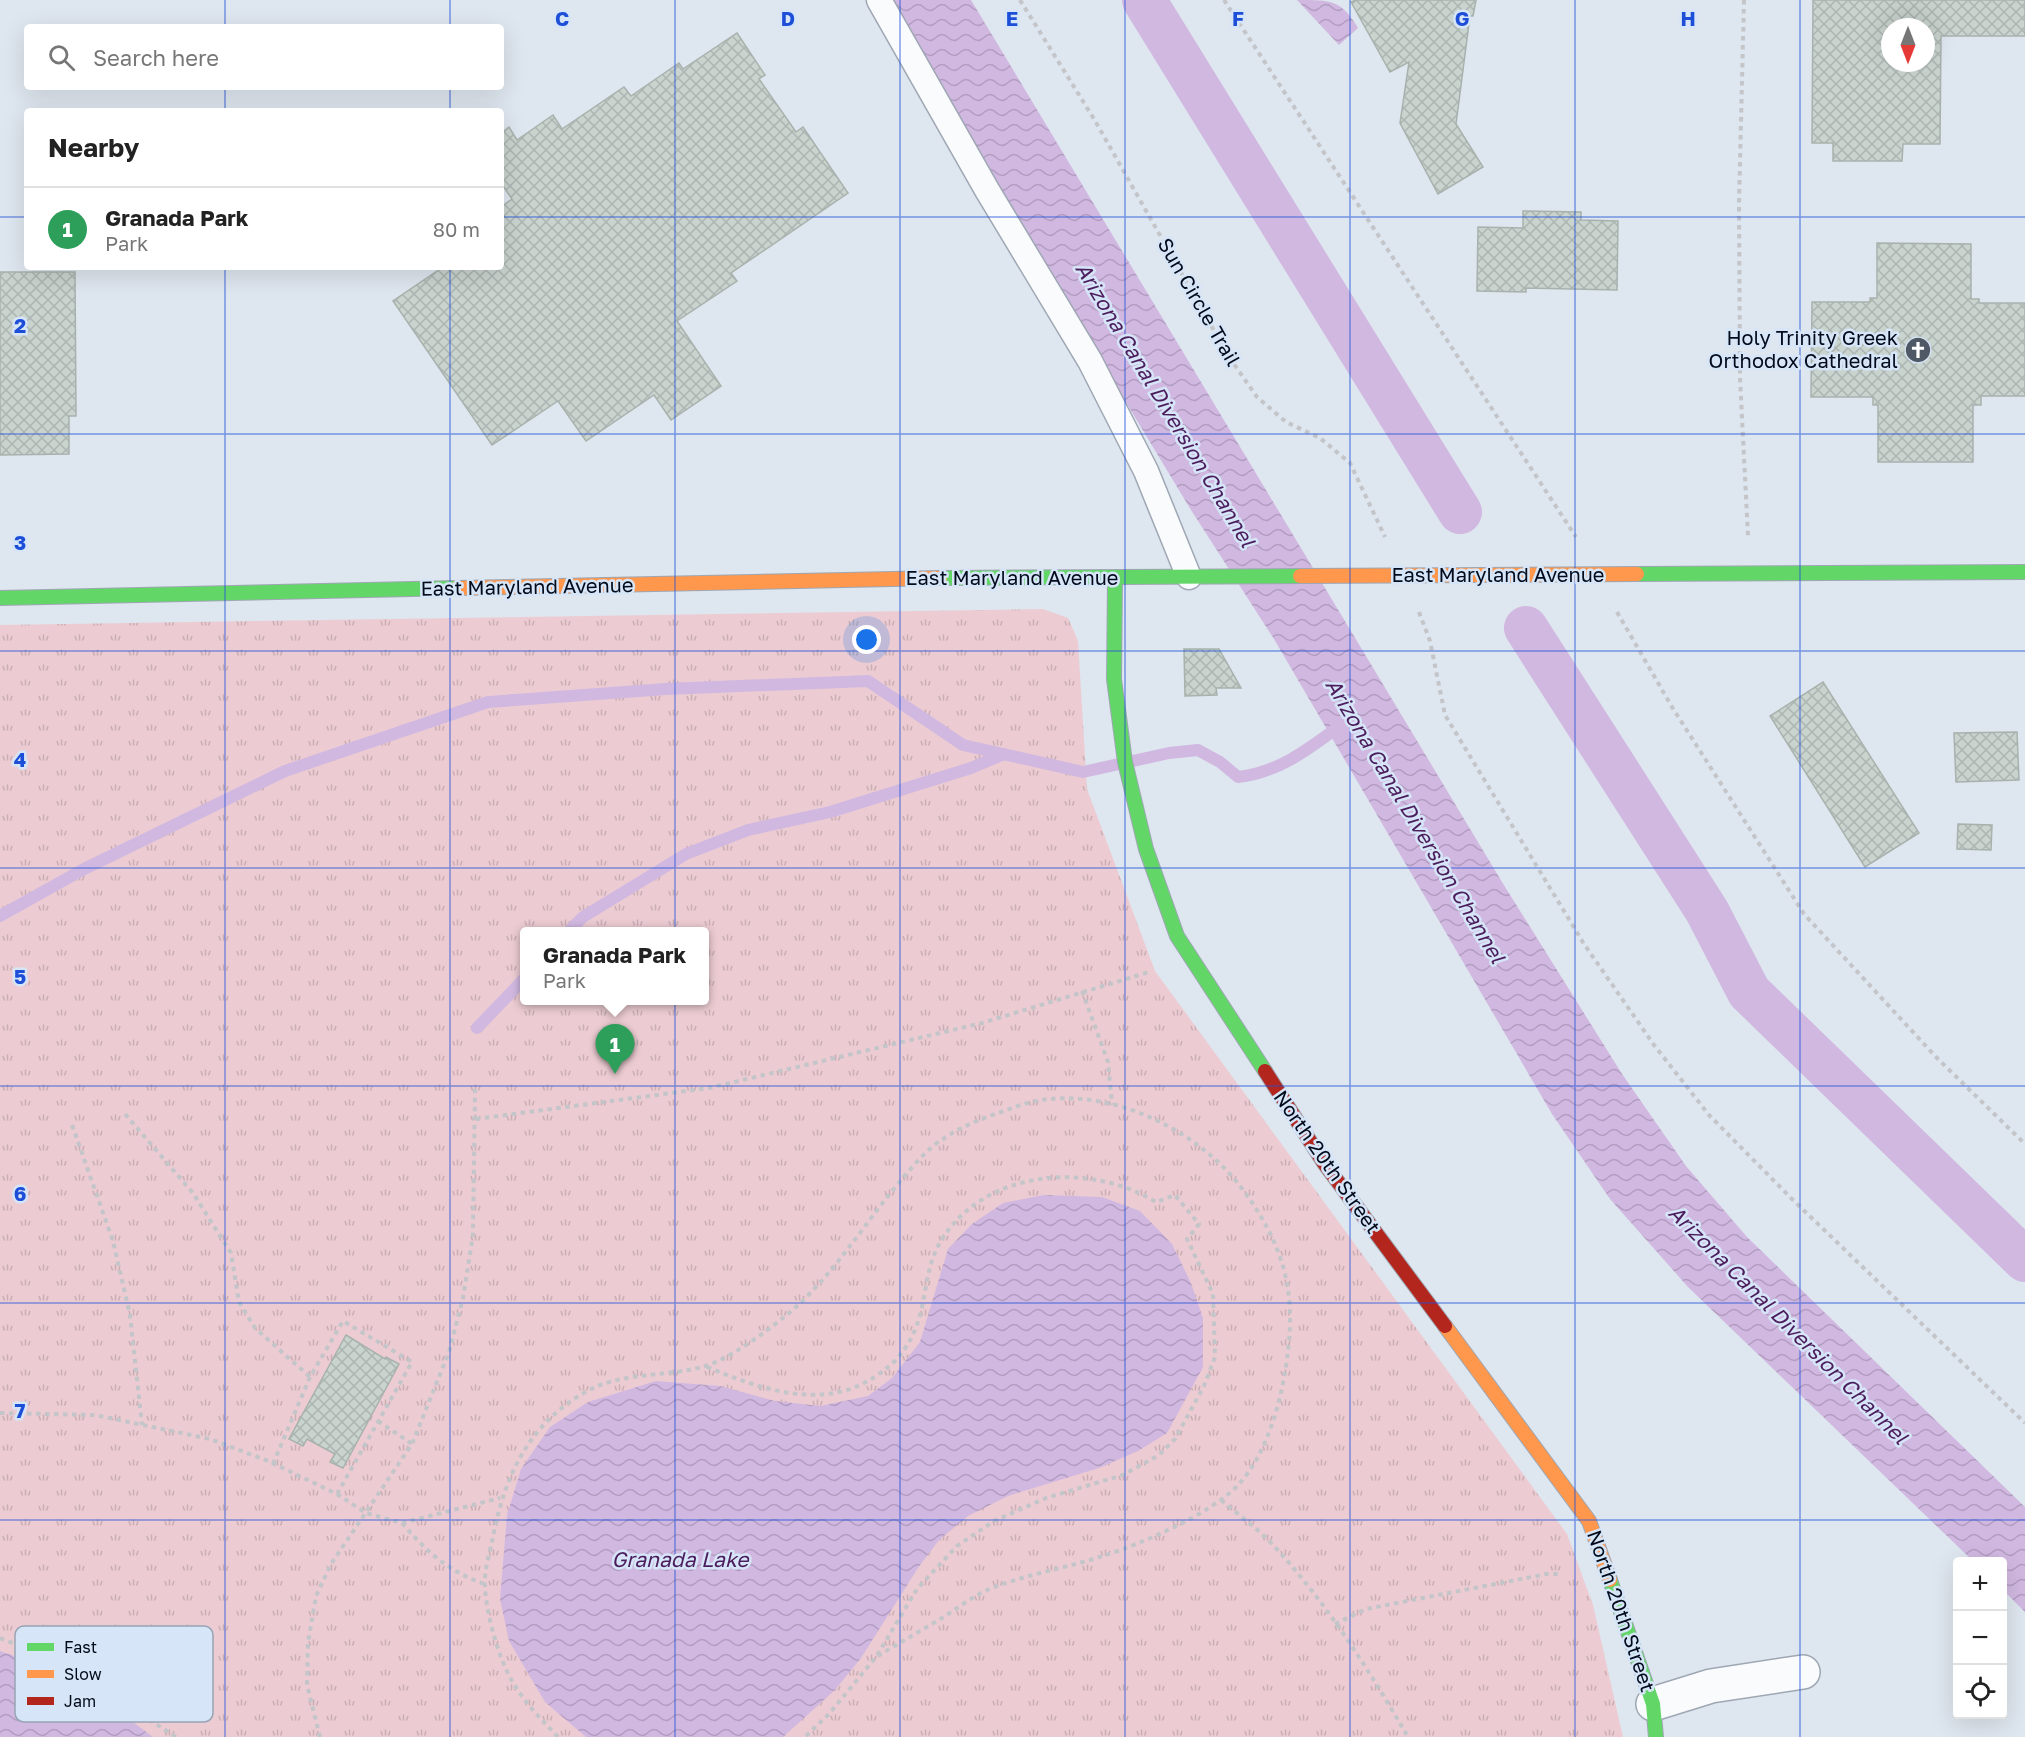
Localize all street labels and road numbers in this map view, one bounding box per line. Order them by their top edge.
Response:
street label: Sun Circle Trail [1154,233,1246,370]
street label: East Maryland Avenue [1392,562,1604,586]
street label: East Maryland Avenue [906,565,1118,589]
street label: East Maryland Avenue [420,572,634,600]
street label: North 20th Street [1269,1085,1386,1238]
street label: North 20th Street [1583,1527,1661,1695]

